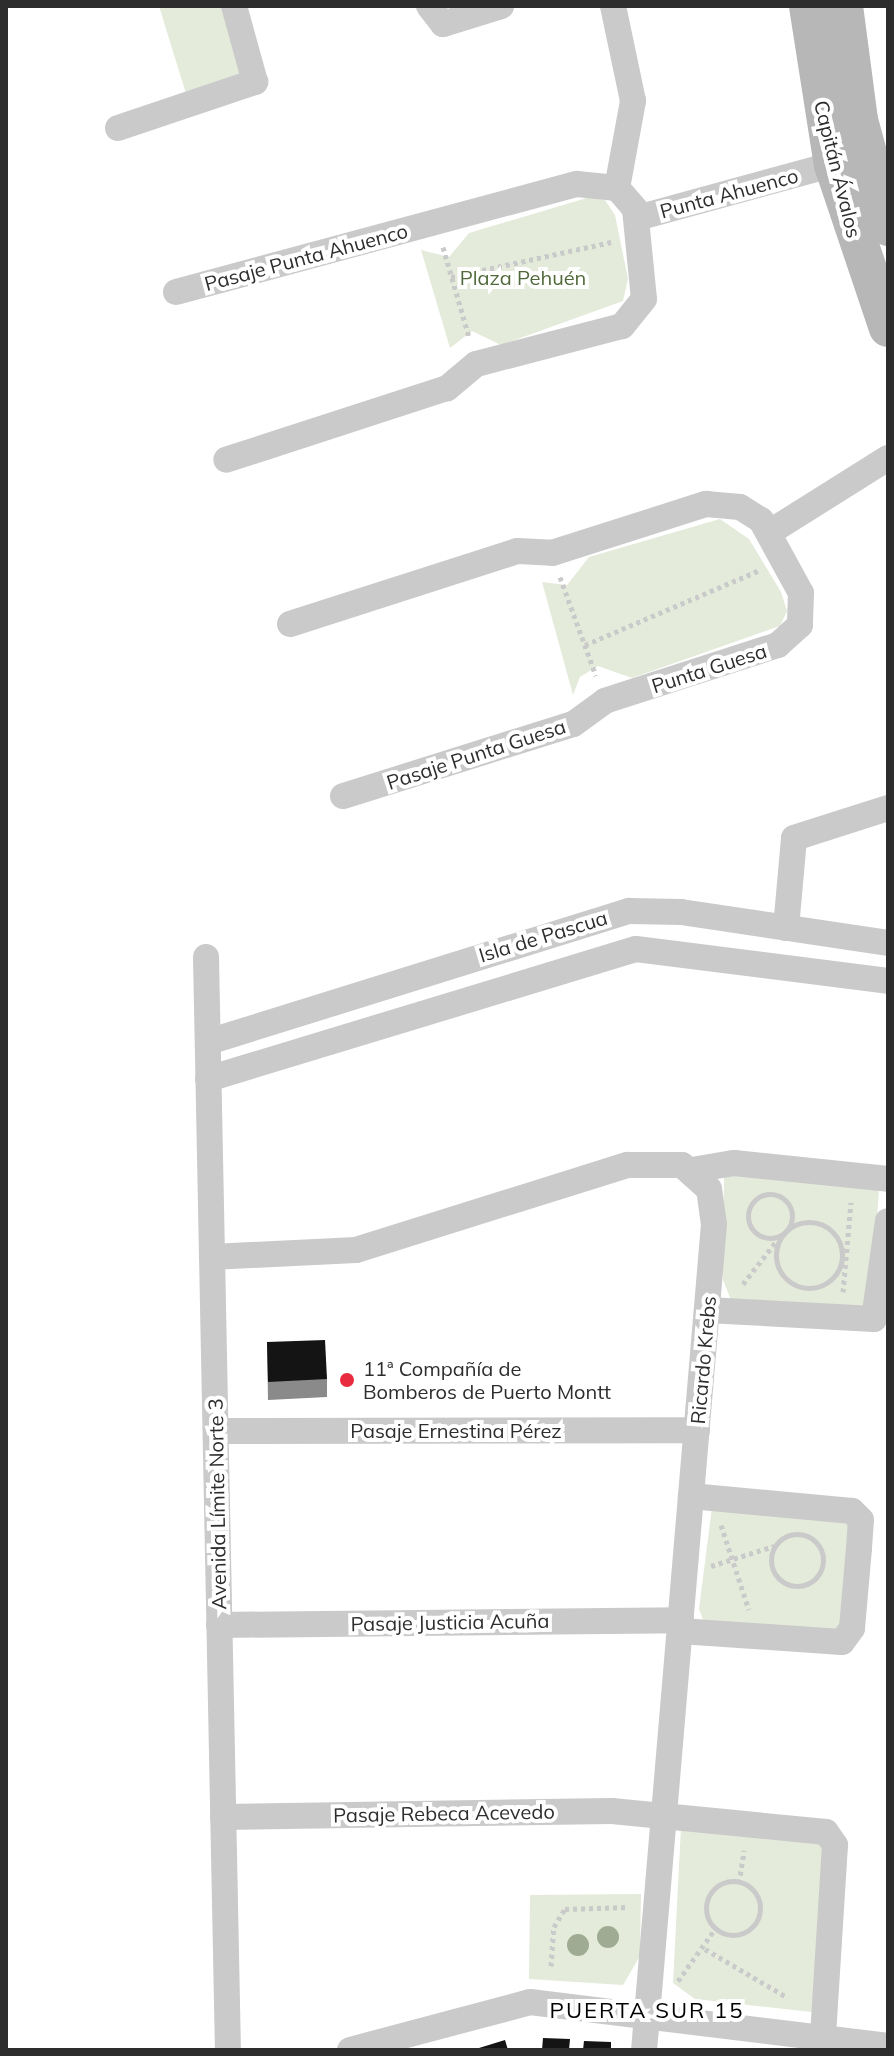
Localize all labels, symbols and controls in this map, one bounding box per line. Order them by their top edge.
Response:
street label: Capitán Ávalos [809,98,867,240]
street label: Punta Ahuenco [657,163,801,223]
street label: Pasaje Punta Ahuenco [202,218,410,296]
park label: Plaza Pehuén [460,265,586,289]
street label: Punta Guesa [649,638,769,698]
street label: Pasaje Punta Guesa [384,714,568,794]
street label: Isla de Pascua [476,905,610,967]
street label: Ricardo Krebs [685,1295,721,1425]
place label: 11ª Compañía de Bomberos de Puerto Montt [363,1356,611,1403]
marker: 11ª Compañía de Bomberos de Puerto Montt [338,1371,356,1389]
street label: Avenida Límite Norte 3 [203,1398,231,1610]
street label: Pasaje Ernestina Pérez [350,1418,562,1442]
street label: Pasaje Justicia Acuña [350,1608,550,1636]
street label: Pasaje Rebeca Acevedo [333,1799,555,1827]
district label: PUERTA SUR 15 [550,1998,744,2024]

